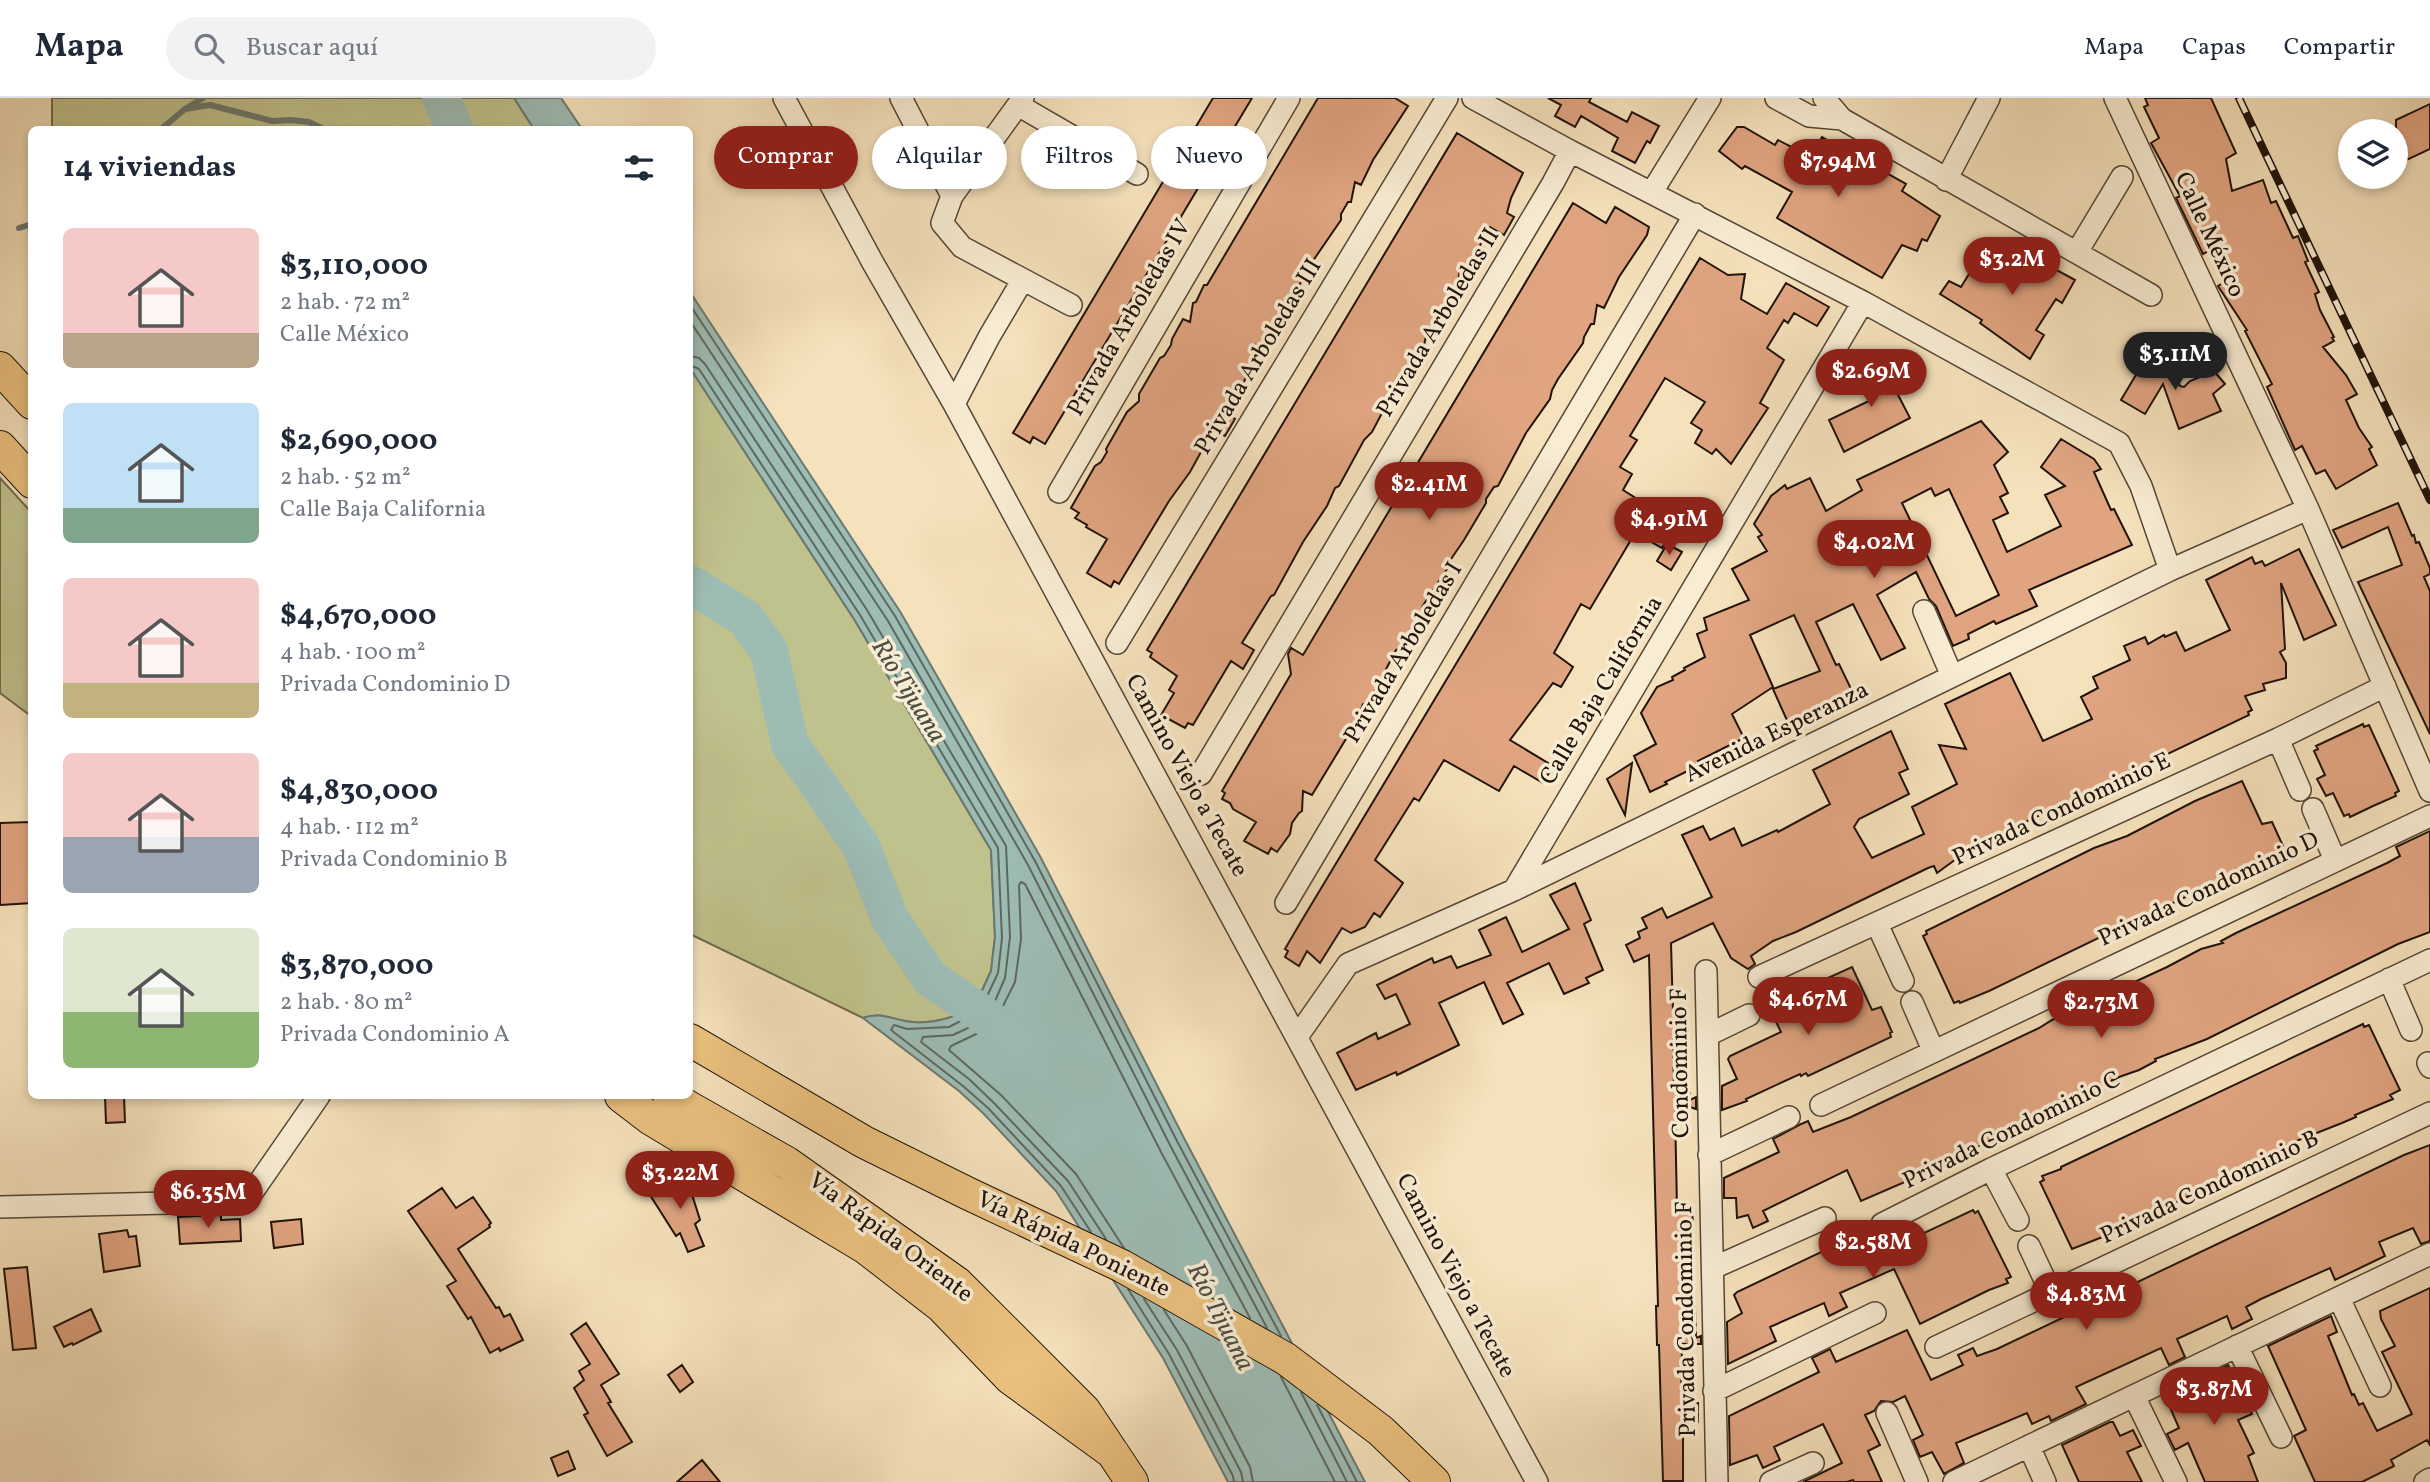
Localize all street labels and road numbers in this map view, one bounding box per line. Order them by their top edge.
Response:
street label: Calle México [2165,167,2253,303]
street label: Privada Arboledas IV [1060,213,1200,423]
street label: Privada Arboledas II [1369,222,1509,424]
street label: Privada Arboledas III [1187,253,1331,461]
street label: Privada Arboledas I [1336,556,1472,750]
street label: Calle Baja California [1532,590,1672,792]
street label: Camino Viejo a Tecate [1116,668,1256,884]
street label: Avenida Esperanza [1679,674,1875,792]
street label: Privada Condominio E [1947,744,2177,876]
street label: Privada Condominio D [2093,824,2325,956]
street label: Condominio F [1663,988,1699,1138]
street label: Privada Condominio C [1897,1063,2127,1199]
street label: Privada Condominio B [2095,1122,2325,1254]
street label: Vía Rápida Oriente [800,1165,980,1311]
street label: Camino Viejo a Tecate [1387,1168,1523,1384]
street label: Vía Rápida Poniente [970,1183,1176,1307]
street label: Privada Condominio F [1668,1201,1706,1437]

